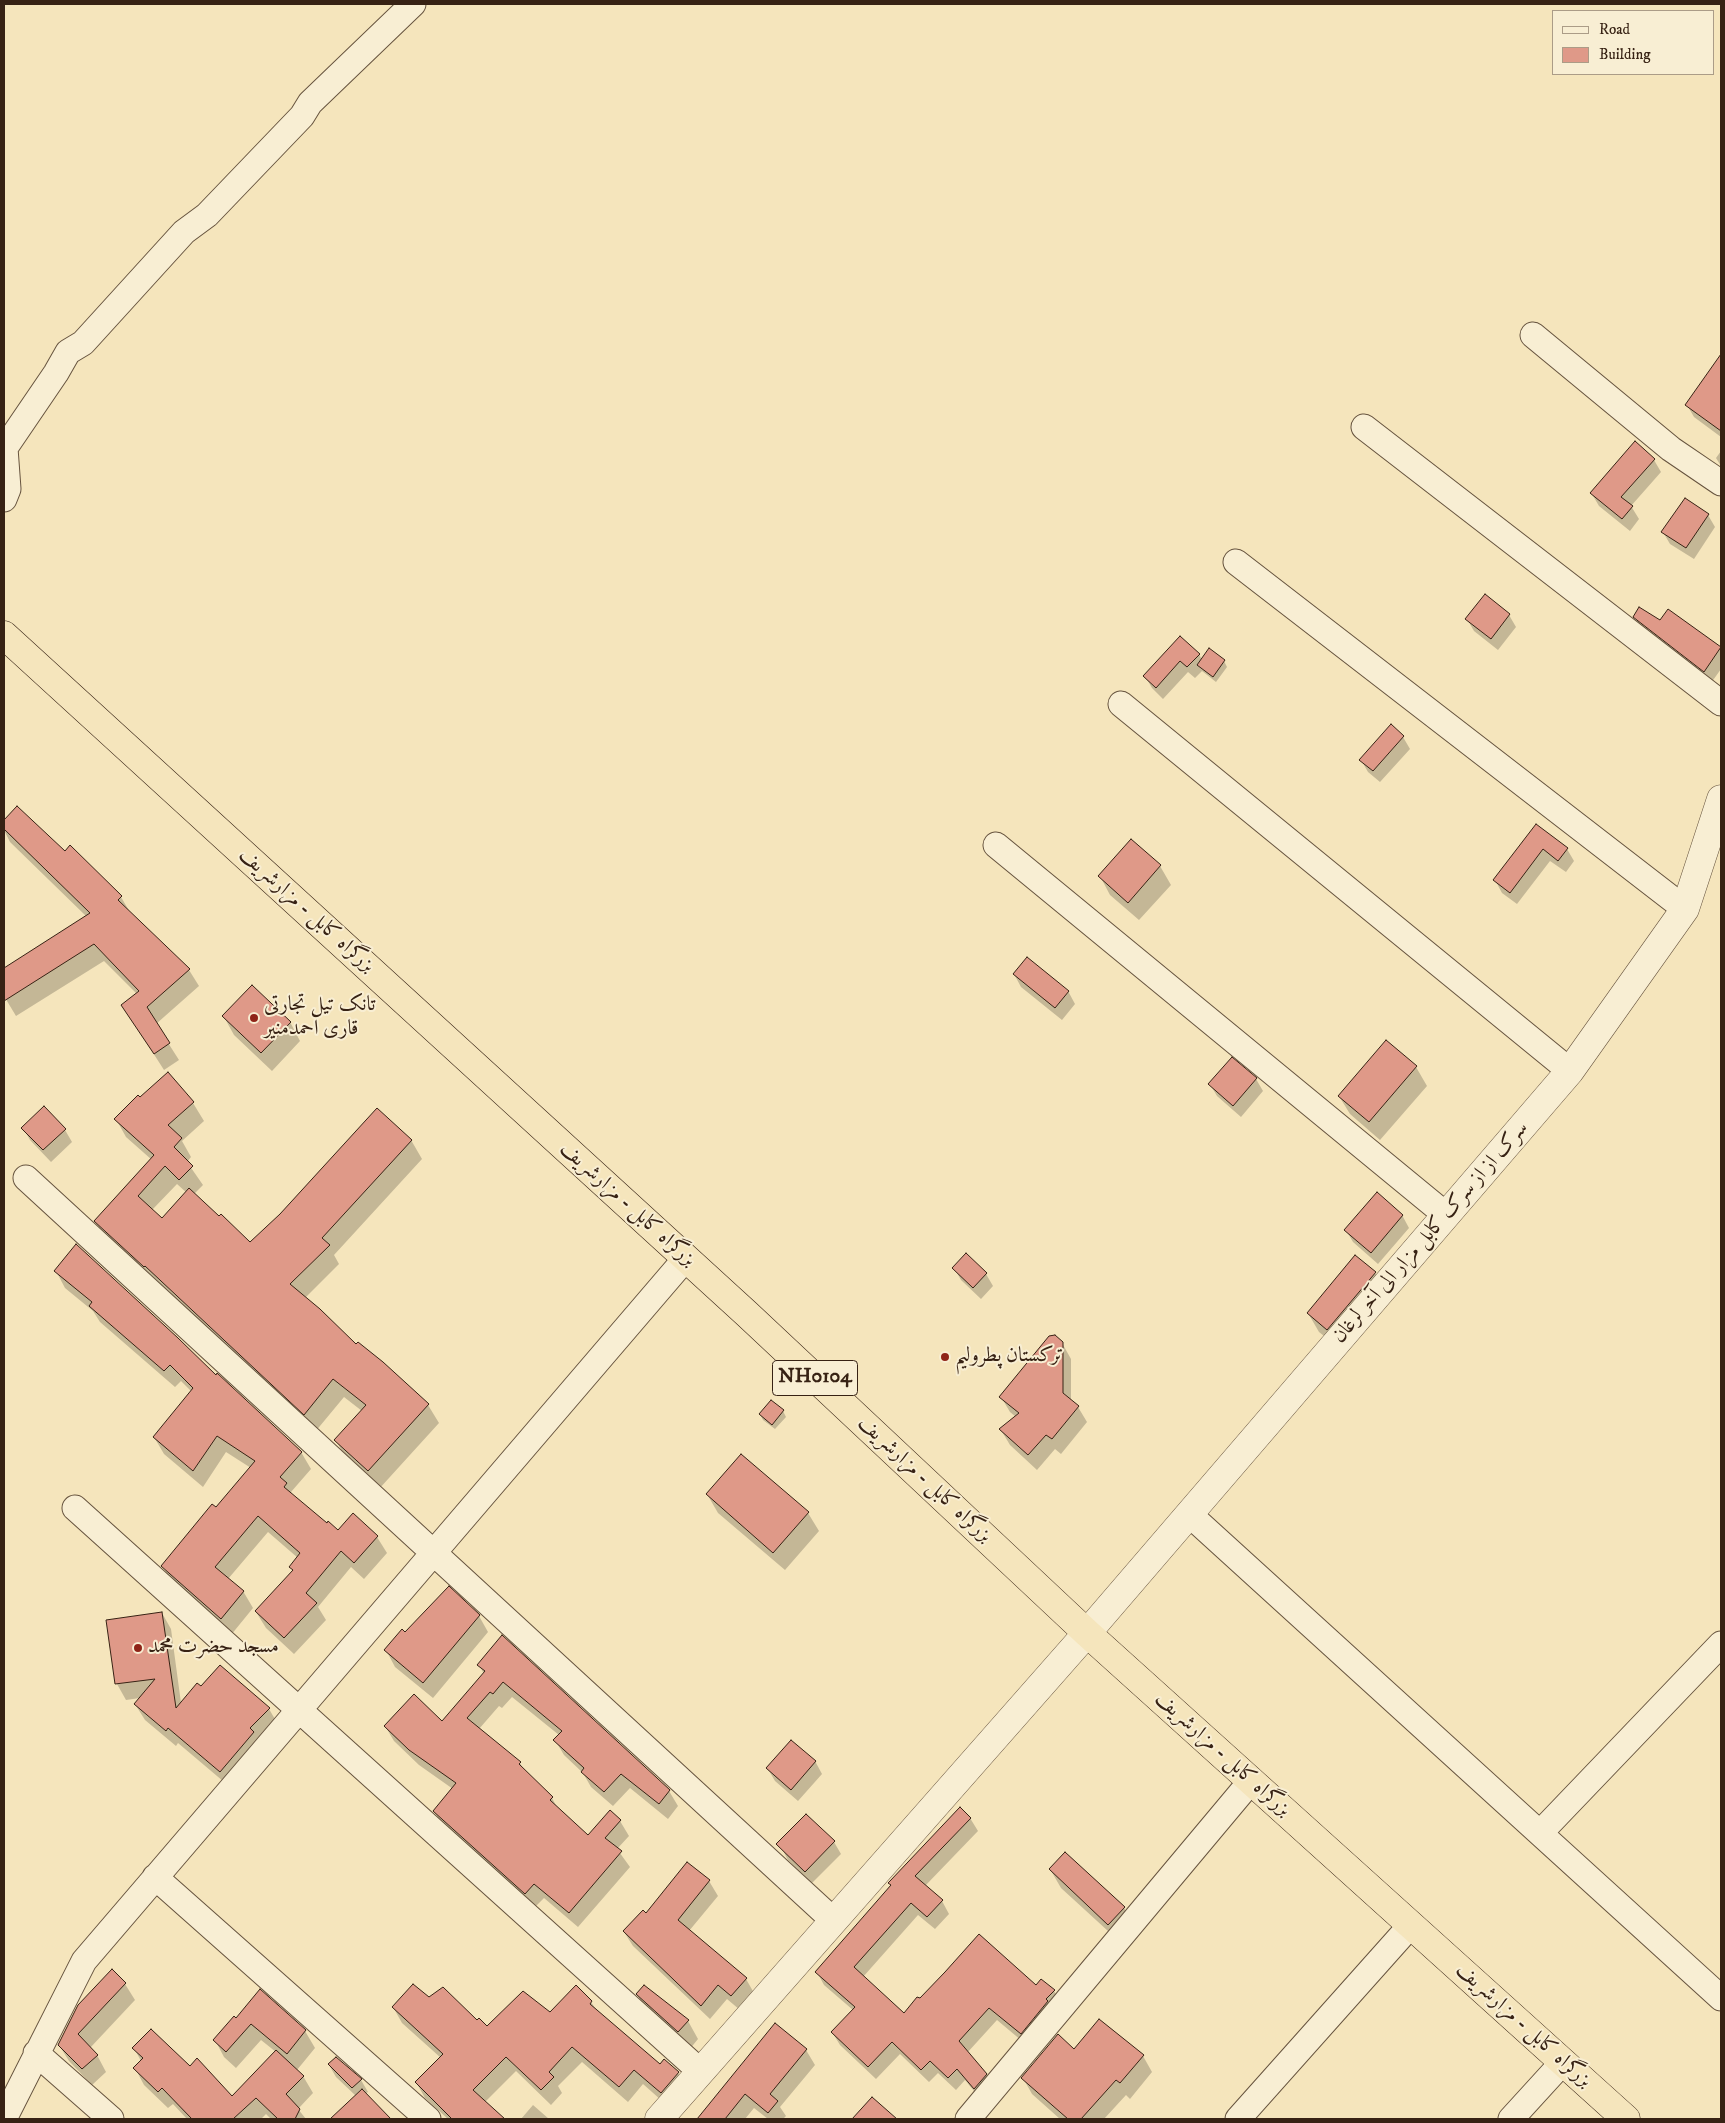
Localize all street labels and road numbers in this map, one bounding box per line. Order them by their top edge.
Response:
street label: بزرگراه کابل - مزارشریف [233,843,379,979]
street label: سرک از از سرک کابل مزار الی آخر لرغان [1328,1117,1534,1349]
street label: بزرگراه کابل - مزارشریف [554,1137,700,1273]
road number: NH0104 [772,1360,858,1396]
street label: بزرگراه کابل - مزارشریف [852,1411,996,1549]
street label: بزرگراه کابل - مزارشریف [1149,1687,1295,1823]
street label: بزرگراه کابل - مزارشریف [1450,1958,1596,2094]

